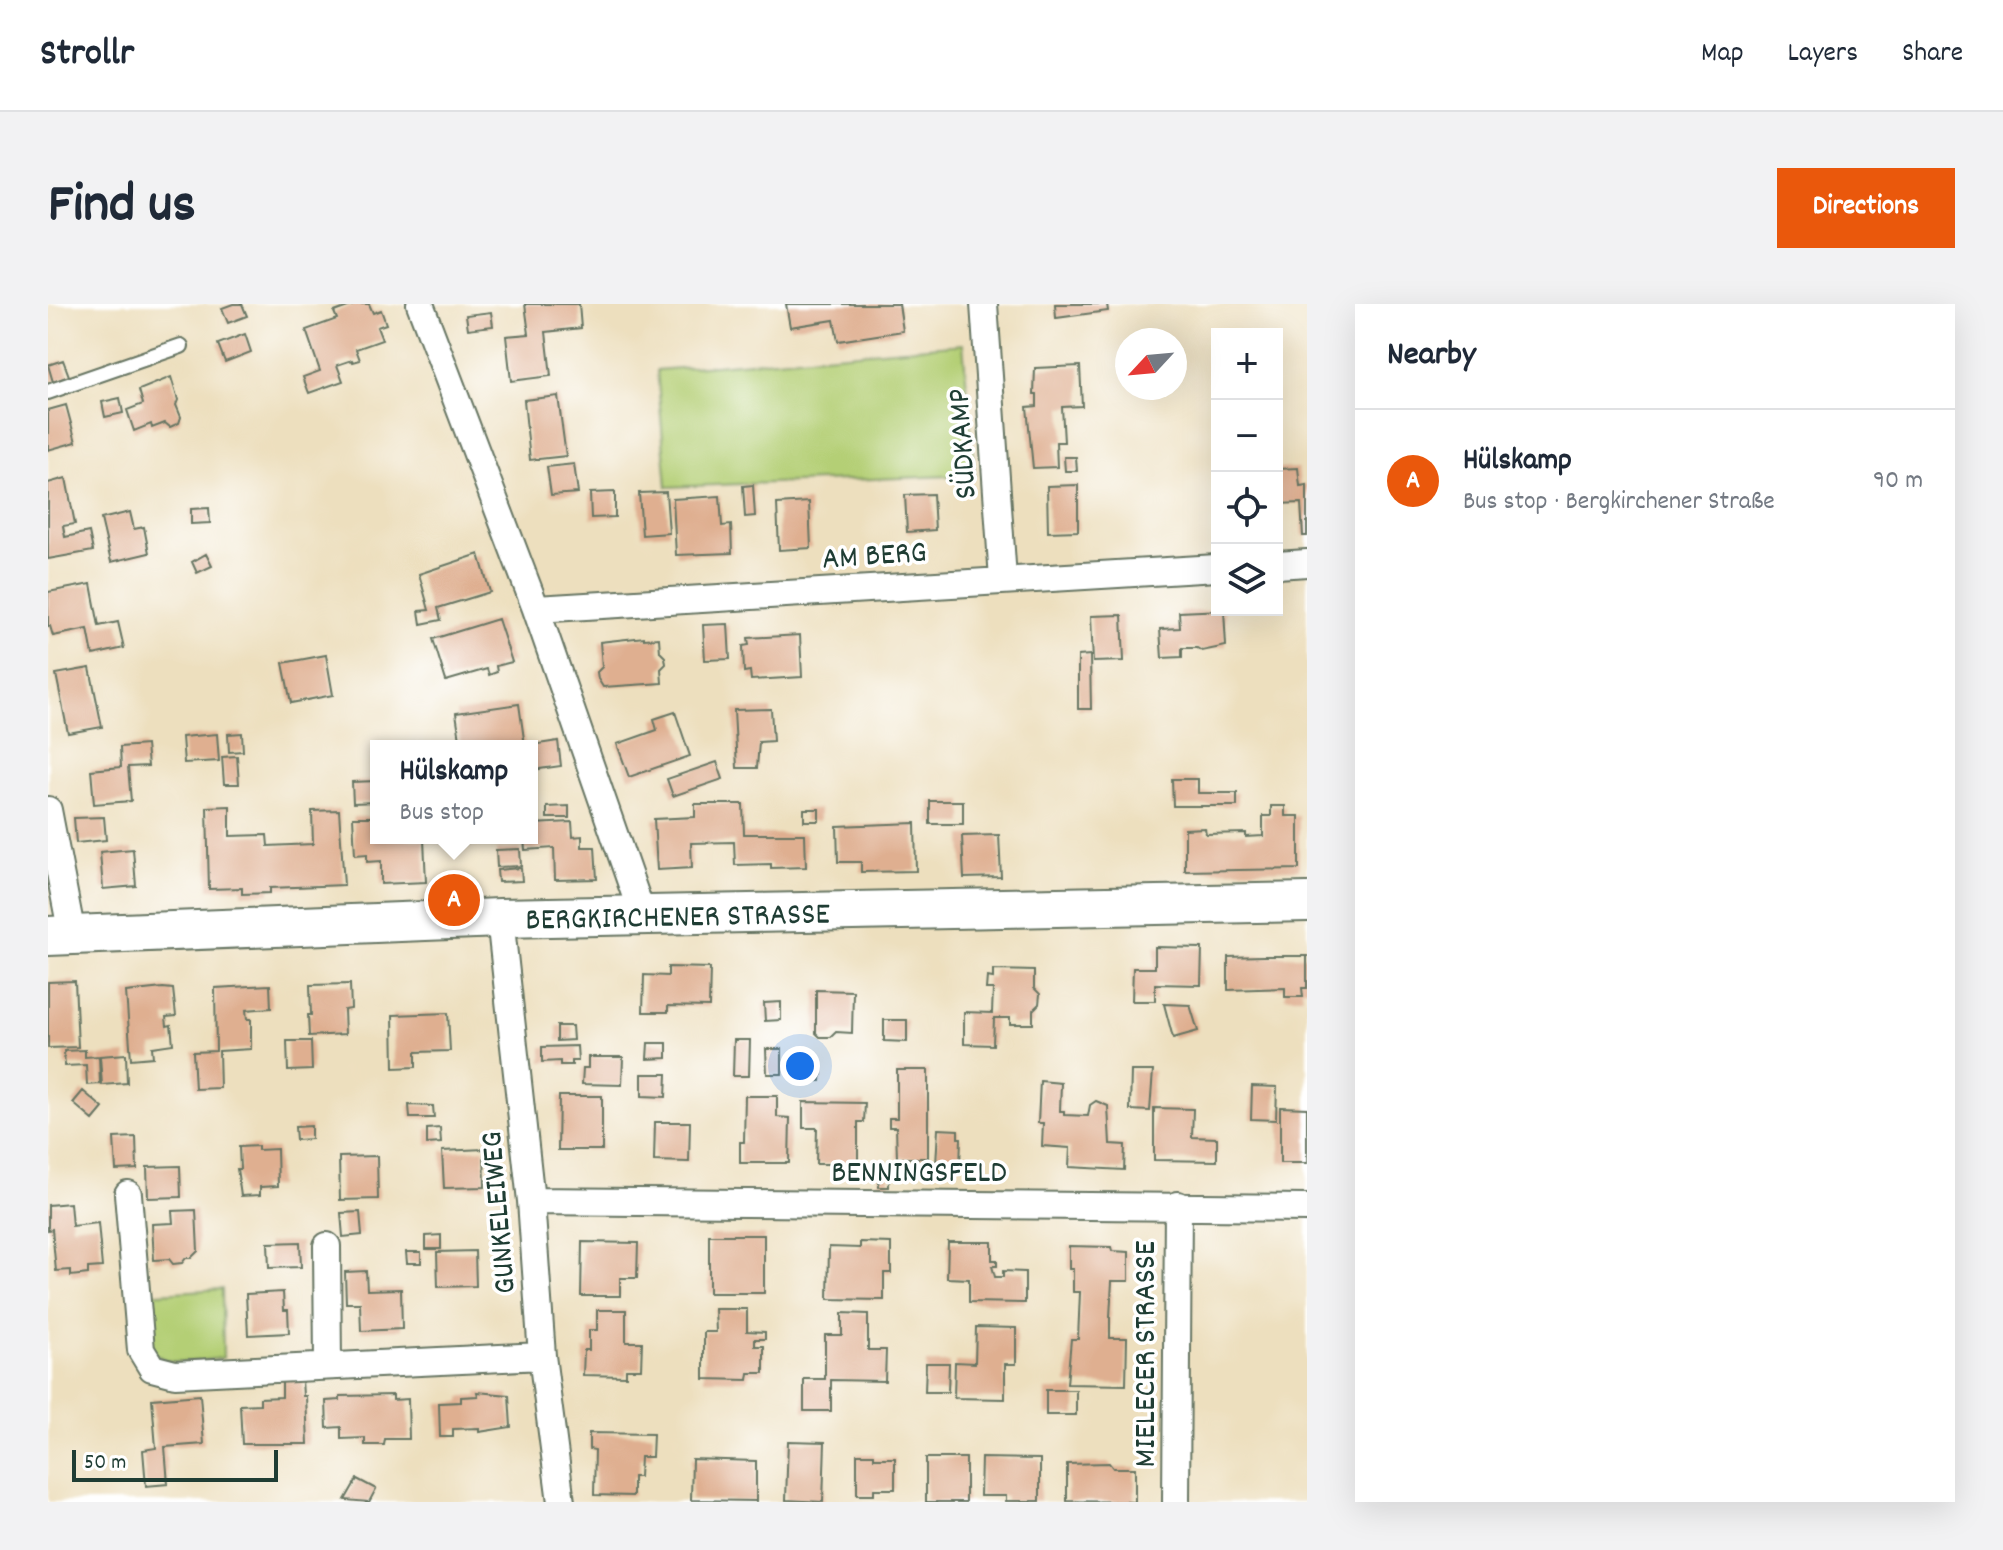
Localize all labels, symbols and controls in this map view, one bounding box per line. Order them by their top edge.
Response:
text: Strollr [40,28,134,83]
text: Map [1701,35,1744,75]
text: Layers [1788,35,1858,75]
text: Share [1902,35,1963,75]
text: Find us [48,168,196,248]
button: Directions [1777,168,1955,248]
north arrow [1115,328,1187,400]
map controls [1211,328,1283,616]
button: + [1211,328,1283,400]
text: Nearby [1387,332,1476,381]
street label: SÜDKAMP [938,387,992,500]
button: − [1211,400,1283,472]
text: Hülskamp [1463,441,1572,484]
text: A [1406,463,1420,500]
text: 90 m [1873,463,1923,500]
button: locate [1211,472,1283,544]
text: Bus stop · Bergkirchener Straße [1463,484,1775,521]
street label: AM BERG [820,531,928,585]
button: layers [1211,544,1283,616]
popup [370,740,538,844]
text: Hülskamp [400,752,508,795]
text: Bus stop [400,795,484,832]
pin: A [428,870,480,930]
street label: BERGKIRCHENER STRASSE [525,893,831,945]
your location [780,1046,820,1086]
street label: GUNKELEIWEG [471,1129,531,1296]
street label: BENNINGSFELD [831,1152,1007,1198]
street label: MIELECER STRASSE [1125,1240,1171,1467]
scale bar [72,1446,278,1482]
text: 50 m [84,1448,126,1479]

